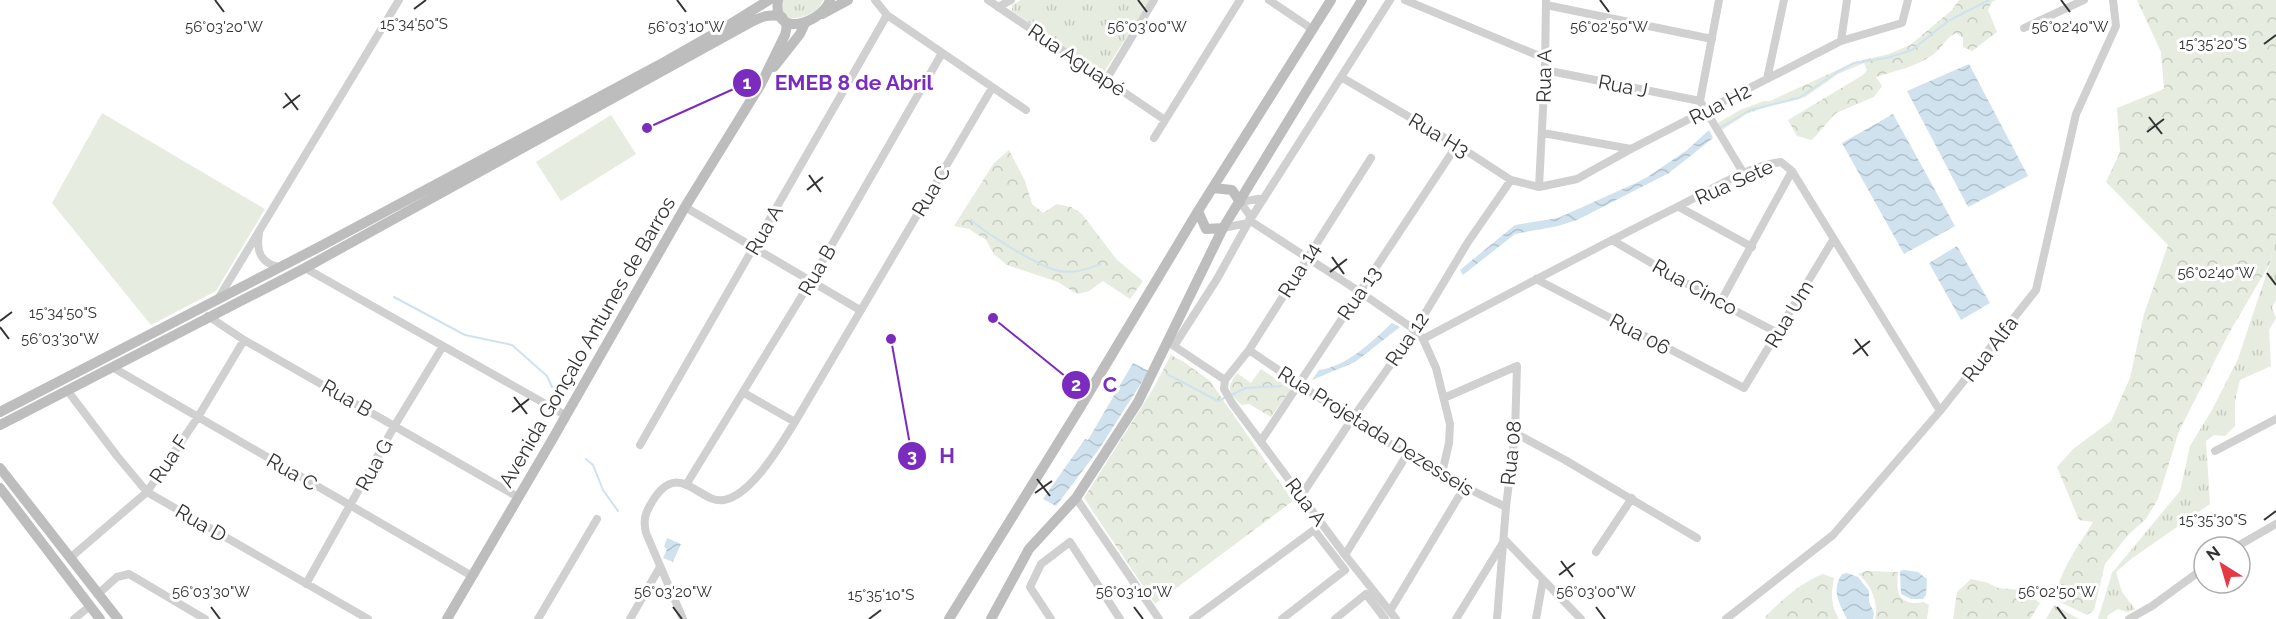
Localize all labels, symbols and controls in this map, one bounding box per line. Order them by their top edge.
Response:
text: 15°34'50"S [380,15,448,33]
text: 56°03'20"W [185,18,263,36]
text: 56°03'10"W [648,18,725,36]
text: 56°03'00"W [1107,18,1187,36]
text: 56°02'50"W [1570,18,1648,36]
text: 56°02'40"W [2031,18,2109,36]
street label: Rua Aguapé [1024,19,1131,102]
text: 15°35'20"S [2179,35,2247,53]
street label: Rua A [1532,48,1556,103]
callout: EMEB 8 de Abril [732,63,945,102]
street label: Rua J [1596,69,1650,103]
text: EMEB 8 de Abril [775,70,934,95]
text: 1 [743,72,752,93]
street label: Rua H2 [1685,78,1755,130]
street label: Rua H3 [1404,108,1474,162]
street label: Rua Sete [1691,154,1777,210]
street label: Rua C [907,161,955,221]
street label: Avenida Gonçalo Antunes de Barros [494,192,680,492]
street label: Rua A [740,200,788,259]
street label: Rua 14 [1273,238,1325,302]
street label: Rua B [793,241,841,299]
street label: Rua Cinco [1648,254,1742,320]
street label: Rua 13 [1332,261,1386,325]
text: 56°02'40"W [2177,264,2255,282]
street label: Rua Um [1760,276,1818,352]
text: 15°34'50"S [29,304,97,322]
street label: Rua 12 [1380,308,1434,370]
street label: Rua 06 [1606,308,1674,360]
street label: Rua Alfa [1957,311,2023,387]
text: 56°03'30"W [21,330,99,348]
street label: Rua Projetada Dezesseis [1274,361,1478,501]
callout: C [1061,366,1129,405]
text: C [1103,372,1117,397]
street label: Rua B [318,374,376,422]
text: 2 [1071,374,1081,395]
street label: Rua 08 [1496,419,1526,487]
street label: Rua F [144,430,194,488]
street label: Rua G [350,435,398,495]
callout: H [897,437,966,476]
text: H [939,443,955,468]
text: 3 [907,445,917,466]
street label: Rua C [262,448,322,496]
street label: Rua A [1280,473,1332,531]
street label: Rua D [171,499,231,547]
text: 15°35'30"S [2179,511,2247,529]
north arrow [2192,535,2252,595]
text: N [2203,542,2224,565]
text: 56°03'30"W [172,583,250,601]
text: 56°03'20"W [634,583,712,601]
text: 56°03'10"W [1096,583,1173,601]
text: 56°03'00"W [1556,583,1636,601]
text: 56°02'50"W [2018,583,2096,601]
text: 15°35'10"S [848,586,914,604]

